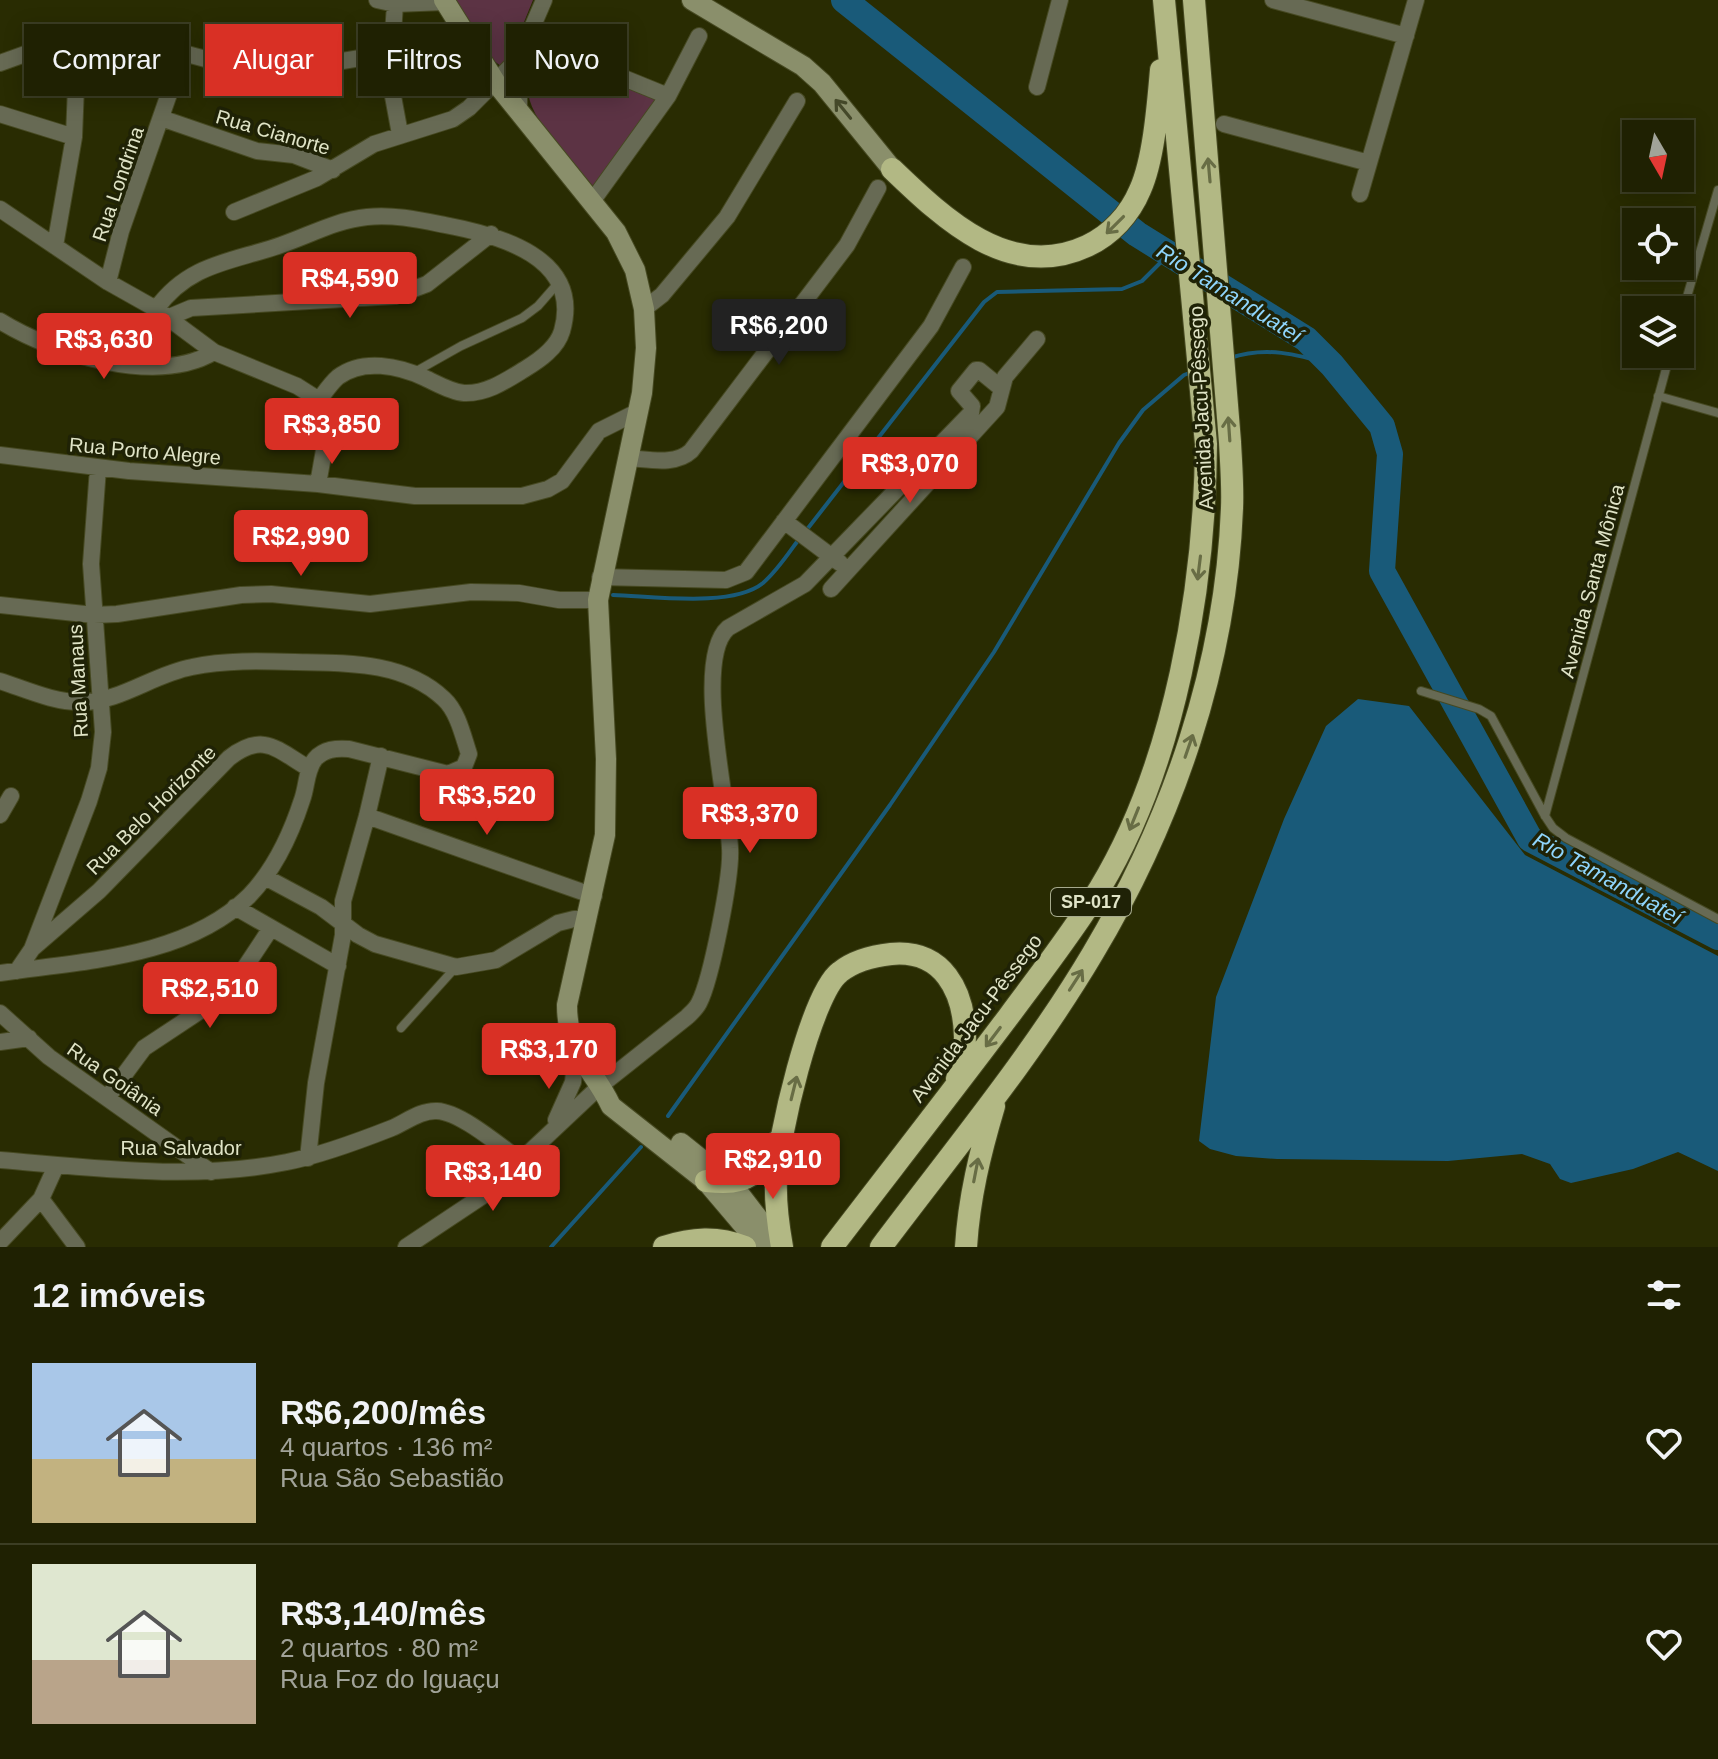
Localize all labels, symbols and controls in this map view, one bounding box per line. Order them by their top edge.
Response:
chip: Comprar [24,24,189,96]
chip: Alugar [205,24,342,96]
chip: Filtros [358,24,490,96]
chip: Novo [506,24,627,96]
one-way arrow [834,99,851,120]
street label: Rua Cianorte [213,105,333,159]
north arrow [1622,120,1694,192]
map controls [1622,120,1694,368]
street label: Rua Londrina [88,123,148,244]
one-way arrow [1201,157,1216,184]
button: locate [1622,208,1694,280]
one-way arrow [1106,215,1125,234]
water label: Rio Tamanduateí [1152,239,1309,349]
pin: R$4,590 [276,252,424,320]
text: R$4,590 [301,263,399,293]
button: layers [1622,296,1694,368]
pin: R$6,200 [705,299,853,367]
street label: Avenida Jacu-Pêssego [1185,305,1217,511]
text: R$6,200 [730,310,828,340]
pin: R$3,630 [30,313,178,381]
text: R$3,630 [55,324,153,354]
pin: R$3,850 [258,398,406,466]
text: R$3,850 [283,409,381,439]
one-way arrow [1221,416,1236,443]
street label: Rua Porto Alegre [68,433,222,469]
pin: R$3,070 [836,437,984,505]
text: R$3,070 [861,448,959,478]
street label: Avenida Santa Mônica [1556,481,1629,680]
pin: R$2,990 [227,510,375,578]
text: R$2,990 [252,521,350,551]
one-way arrow [1192,555,1207,581]
street label: Rua Manaus [64,624,92,738]
one-way arrow [1182,734,1197,759]
street label: Rua Belo Horizonte [82,741,220,879]
pin: R$3,520 [413,769,561,837]
text: R$3,520 [438,780,536,810]
pin: R$3,370 [676,787,824,855]
text: R$3,370 [701,798,799,828]
one-way arrow [1125,806,1140,831]
water label: Rio Tamanduateí [1529,827,1688,931]
road number: SP-017 [1051,888,1131,916]
street label: Avenida Jacu-Pêssego [906,930,1046,1106]
pin: R$2,510 [136,962,284,1030]
one-way arrow [1068,969,1085,991]
text: R$2,510 [161,973,259,1003]
pin: R$3,170 [475,1023,623,1091]
one-way arrow [984,1026,1001,1047]
text: R$3,170 [500,1034,598,1064]
street label: Rua Goiânia [63,1038,168,1120]
one-way arrow [788,1075,803,1101]
pin: R$2,910 [699,1133,847,1201]
street label: Rua Salvador [120,1137,242,1159]
text: R$2,910 [724,1144,822,1174]
pin: R$3,140 [419,1145,567,1213]
text: R$3,140 [444,1156,542,1186]
one-way arrow [969,1158,984,1183]
icon: filters [1642,1273,1686,1317]
text: 12 imóveis [32,1276,206,1314]
text: R$6,200/mês [280,1393,486,1431]
icon: home [96,1395,192,1491]
icon: heart [1642,1421,1686,1465]
text: 4 quartos · 136 m² [280,1432,492,1462]
text: Rua São Sebastião [280,1463,504,1493]
text: R$3,140/mês [280,1594,486,1632]
icon: home [96,1596,192,1692]
icon: heart [1642,1622,1686,1666]
text: 2 quartos · 80 m² [280,1633,478,1663]
text: Rua Foz do Iguaçu [280,1664,500,1694]

